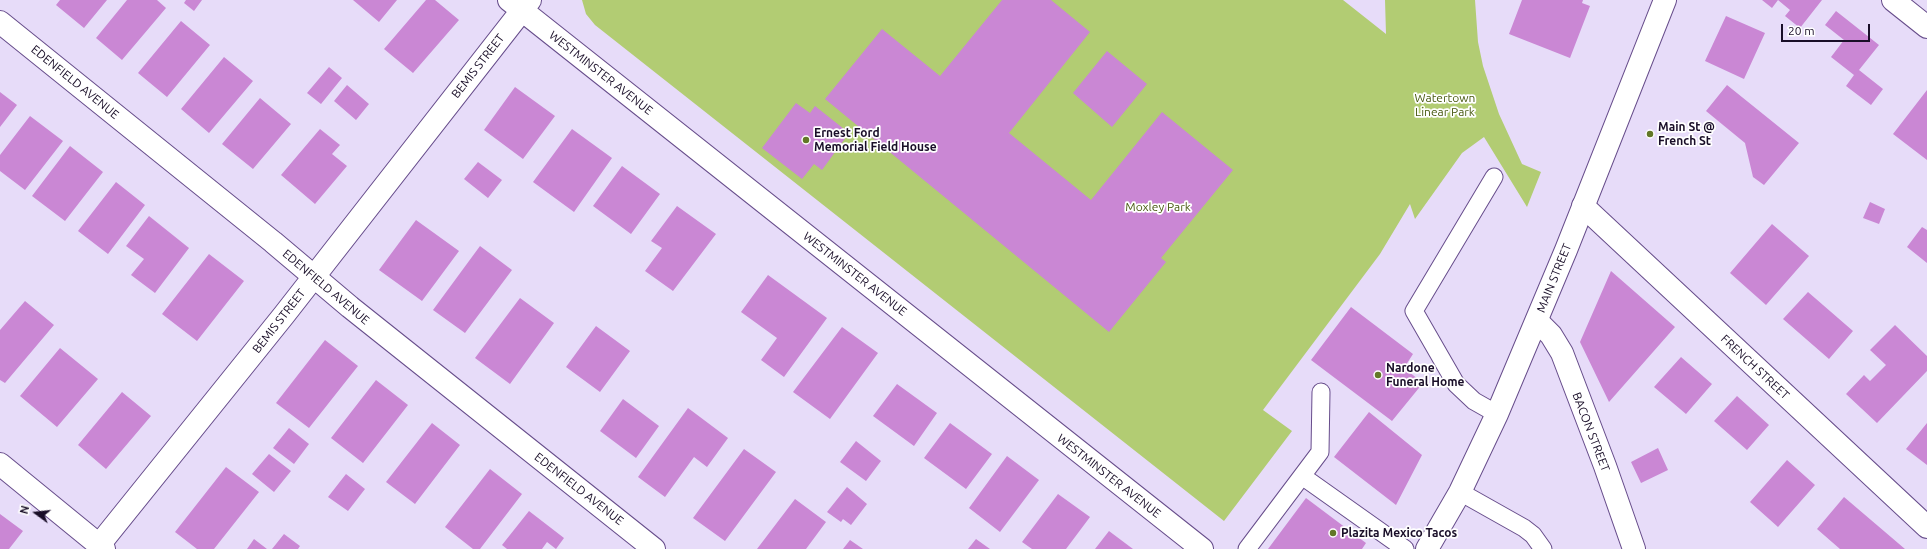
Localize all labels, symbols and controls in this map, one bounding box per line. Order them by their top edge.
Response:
scale bar [1783,16,1872,42]
text: 20 m [1788,24,1815,37]
street label: WESTMINSTER AVENUE [546,28,656,118]
street label: BEMIS STREET [448,31,508,101]
street label: EDENFIELD AVENUE [28,42,122,122]
park label: Watertown Linear Park [1415,91,1475,119]
place label: Main St @ French St [1658,120,1715,148]
place label: Ernest Ford Memorial Field House [814,126,937,154]
marker: Main St @ French St [1645,129,1655,139]
marker: Ernest Ford Memorial Field House [801,135,811,145]
park label: Moxley Park [1125,200,1191,214]
street label: WESTMINSTER AVENUE [800,229,910,319]
street label: MAIN STREET [1534,241,1574,315]
street label: EDENFIELD AVENUE [280,246,372,328]
street label: BEMIS STREET [249,286,309,356]
street label: FRENCH STREET [1718,332,1792,402]
place label: Nardone Funeral Home [1386,361,1464,389]
marker: Nardone Funeral Home [1373,370,1383,380]
street label: BACON STREET [1569,390,1613,474]
street label: WESTMINSTER AVENUE [1054,431,1164,521]
street label: EDENFIELD AVENUE [532,450,626,528]
north arrow [16,493,56,533]
text: N [18,504,31,515]
place label: Plazita Mexico Tacos [1341,526,1457,540]
marker: Plazita Mexico Tacos [1328,528,1338,538]

